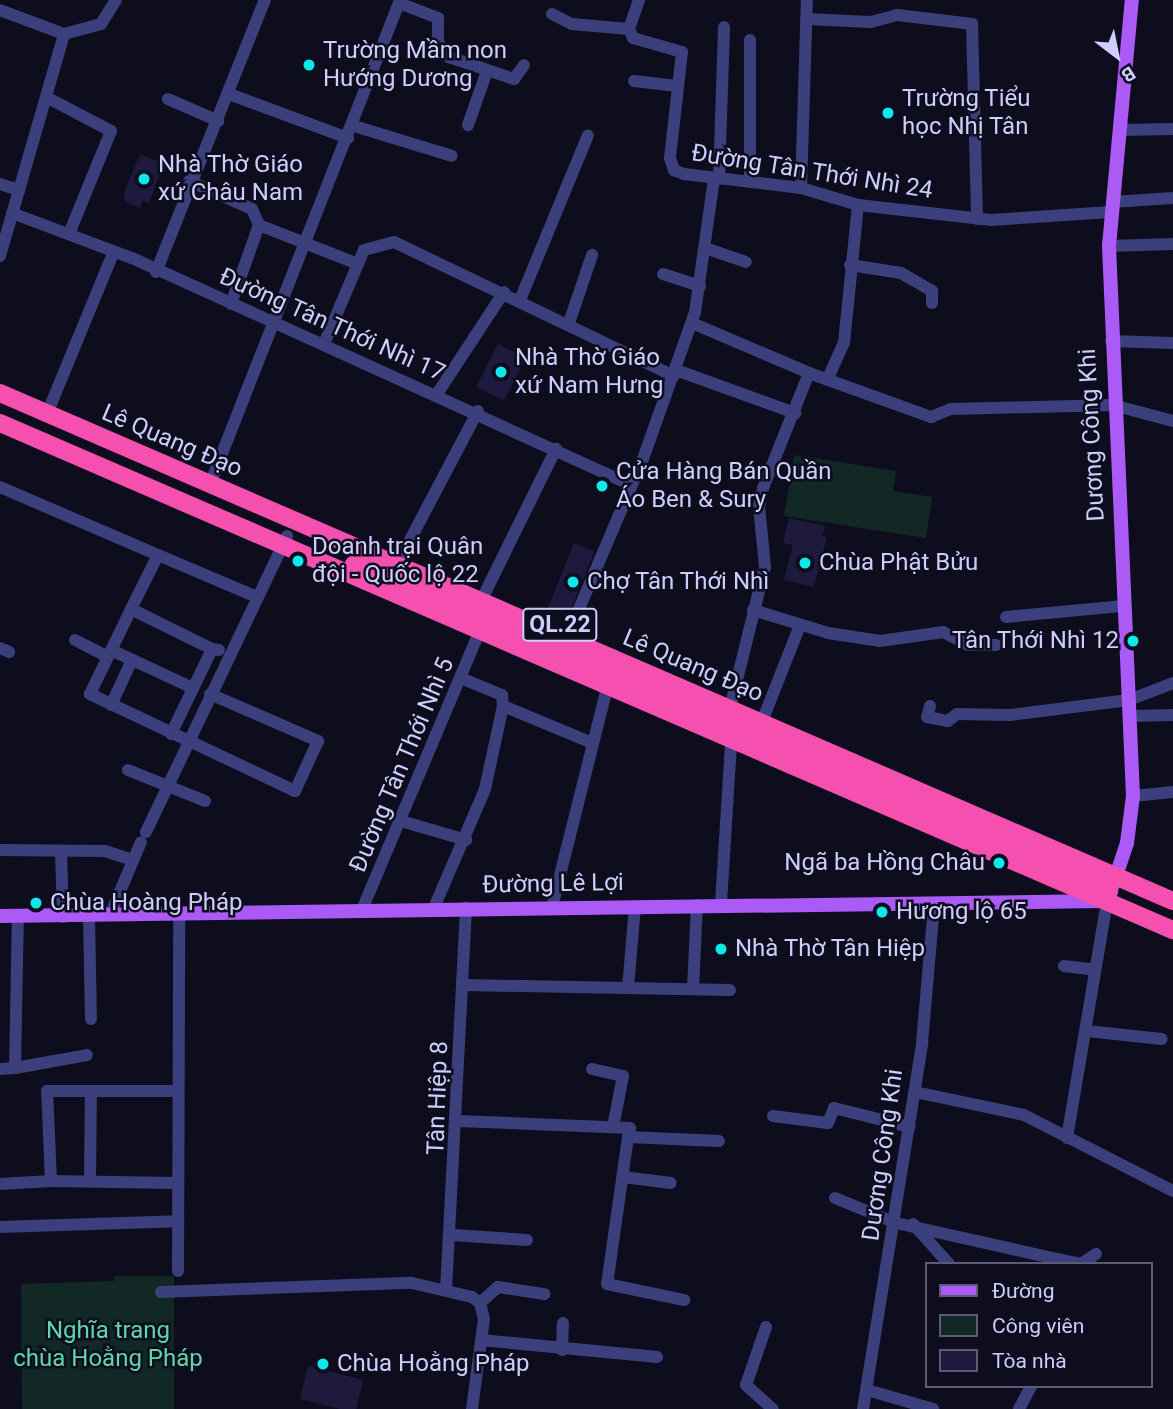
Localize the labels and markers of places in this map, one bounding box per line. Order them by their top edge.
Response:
place label: Trường Mầm non Hướng Dương [323,37,507,93]
marker: Trường Mầm non Hướng Dương [301,57,317,73]
place label: Trường Tiểu học Nhị Tân [902,85,1031,141]
marker: Trường Tiểu học Nhị Tân [880,105,896,121]
place label: Nhà Thờ Giáo xứ Châu Nam [158,151,303,207]
marker: Nhà Thờ Giáo xứ Châu Nam [136,171,152,187]
place label: Nhà Thờ Giáo xứ Nam Hưng [515,344,664,400]
marker: Nhà Thờ Giáo xứ Nam Hưng [493,364,509,380]
place label: Cửa Hàng Bán Quần Áo Ben & Sury [616,458,832,514]
marker: Cửa Hàng Bán Quần Áo Ben & Sury [594,478,610,494]
place label: Doanh trại Quân đội - Quốc lộ 22 [312,533,483,589]
place label: Chùa Phật Bửu [819,549,978,577]
marker: Doanh trại Quân đội - Quốc lộ 22 [290,553,306,569]
marker: Chùa Phật Bửu [797,555,813,571]
place label: Chợ Tân Thới Nhì [587,568,770,596]
marker: Chợ Tân Thới Nhì [565,574,581,590]
place label: Tân Thới Nhì 12 [951,627,1119,655]
marker: Tân Thới Nhì 12 [1125,633,1141,649]
place label: Ngã ba Hồng Châu [784,849,985,877]
marker: Ngã ba Hồng Châu [991,855,1007,871]
place label: Chùa Hoàng Pháp [50,889,243,917]
marker: Chùa Hoàng Pháp [28,895,44,911]
place label: Hương lộ 65 [896,898,1027,926]
marker: Hương lộ 65 [874,904,890,920]
place label: Nhà Thờ Tân Hiệp [735,935,926,963]
marker: Nhà Thờ Tân Hiệp [713,941,729,957]
place label: Chùa Hoằng Pháp [337,1350,530,1378]
marker: Chùa Hoằng Pháp [315,1356,331,1372]

